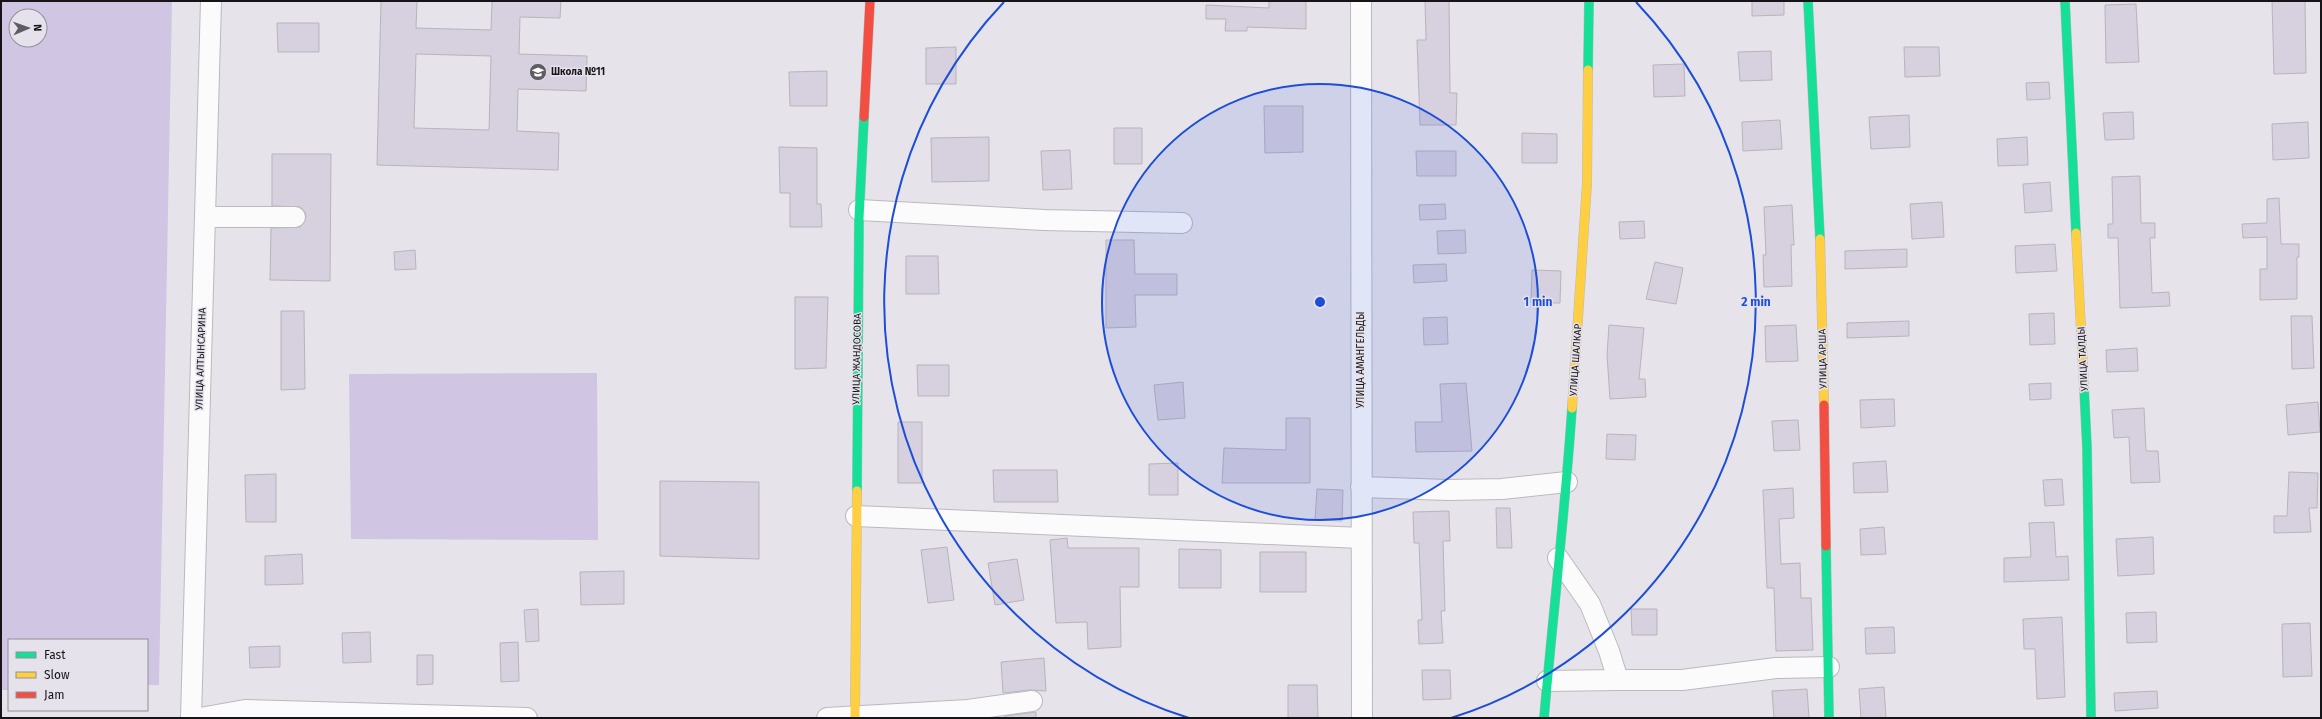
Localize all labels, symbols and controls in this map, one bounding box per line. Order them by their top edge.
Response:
north arrow [8,8,48,48]
text: N [31,24,44,32]
school or university icon: Школа №11 [528,62,548,82]
place label: Школа №11 [551,66,605,78]
centre of rings [1313,295,1327,309]
text: 1 min [1524,295,1552,309]
text: 2 min [1741,295,1771,309]
street label: УЛИЦА АЛТЫНСАРИНА [193,307,209,410]
street label: УЛИЦА АМАНГЕЛЬДЫ [1355,312,1367,408]
street label: УЛИЦА ЖАНДОСОВА [850,313,864,405]
street label: УЛИЦА ШАЛКАР [1567,323,1585,397]
street label: УЛИЦА ТАЛДЫ [2075,326,2091,392]
street label: УЛИЦА АРША [1816,329,1830,389]
legend [8,639,148,711]
text: Fast [44,648,66,662]
text: Slow [44,668,70,682]
text: Jam [44,688,64,702]

